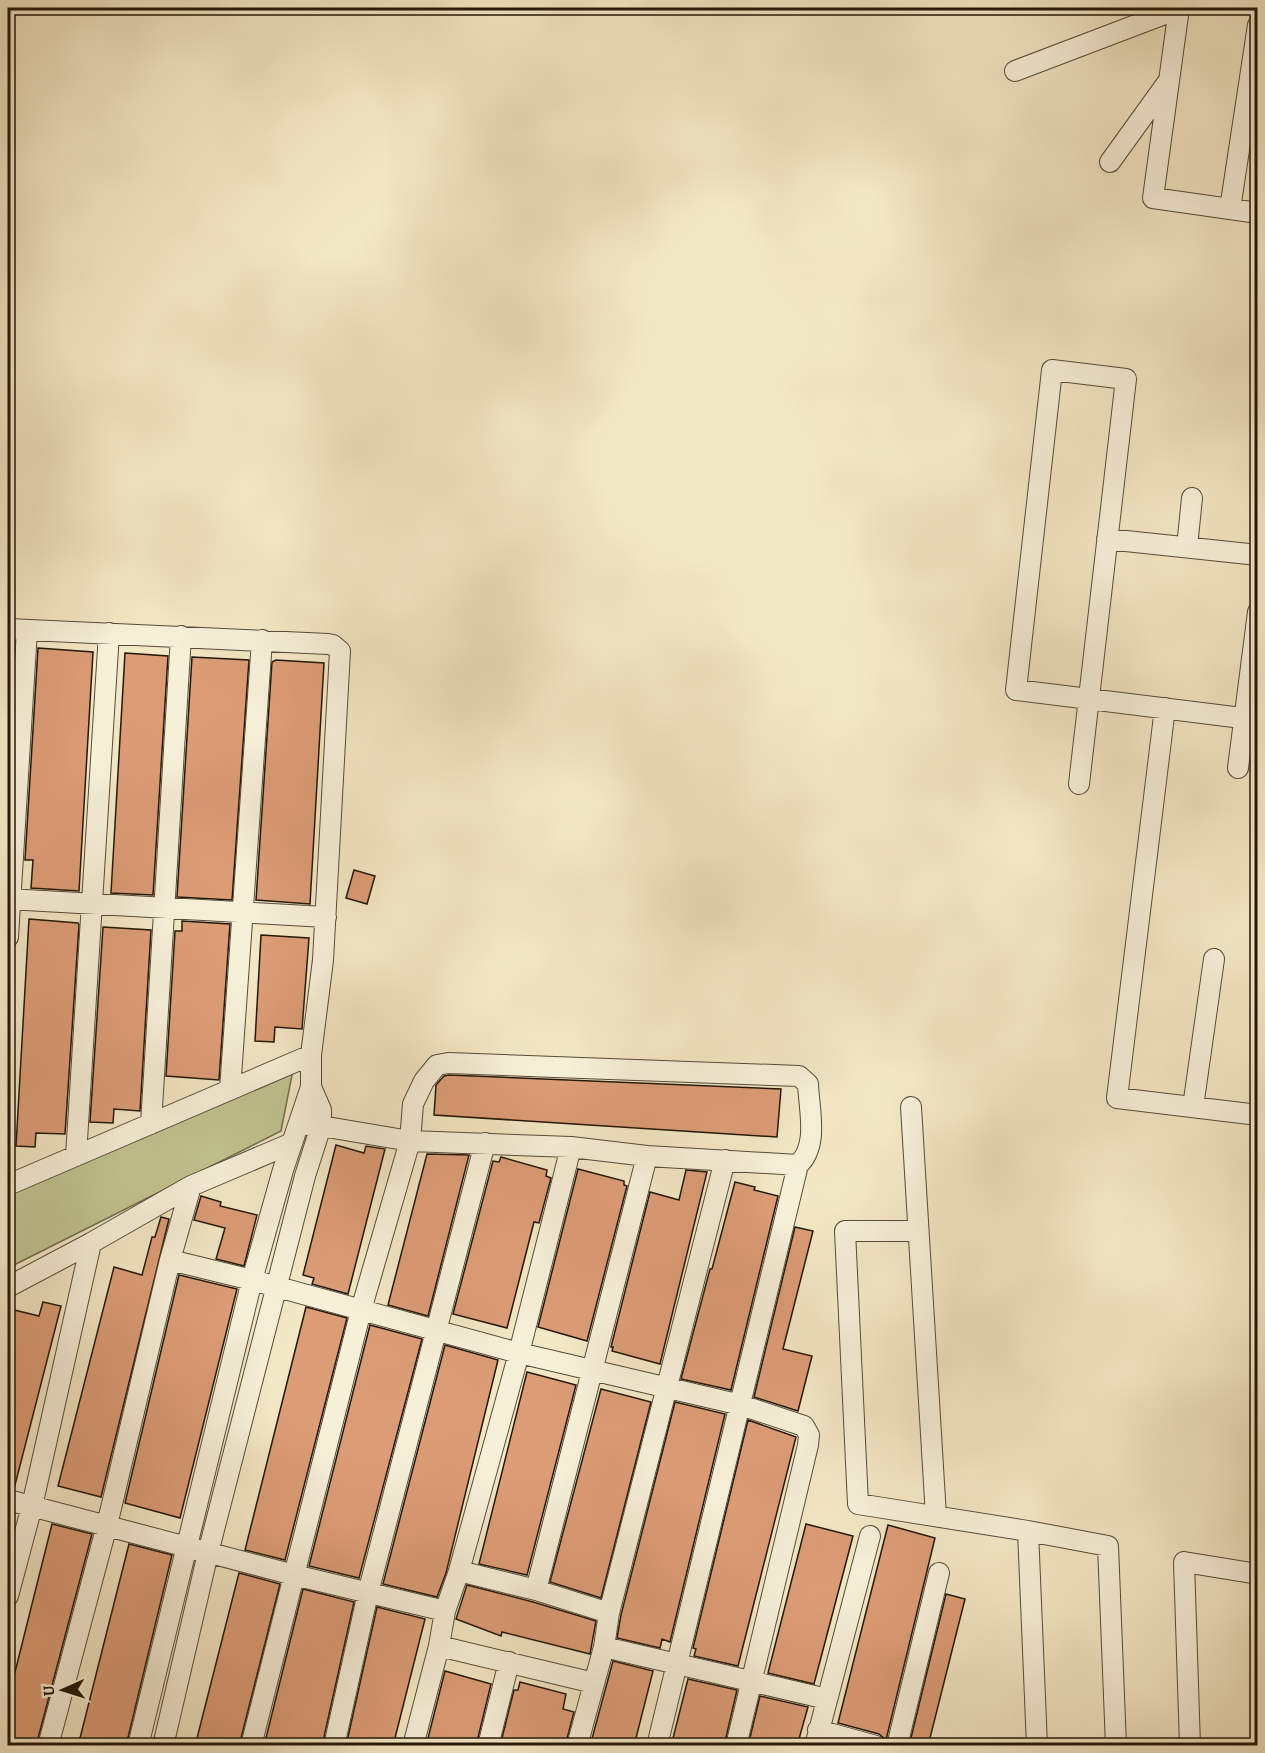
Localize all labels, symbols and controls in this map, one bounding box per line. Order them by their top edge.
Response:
north arrow [33,1660,93,1720]
text: U [38,1684,60,1697]

